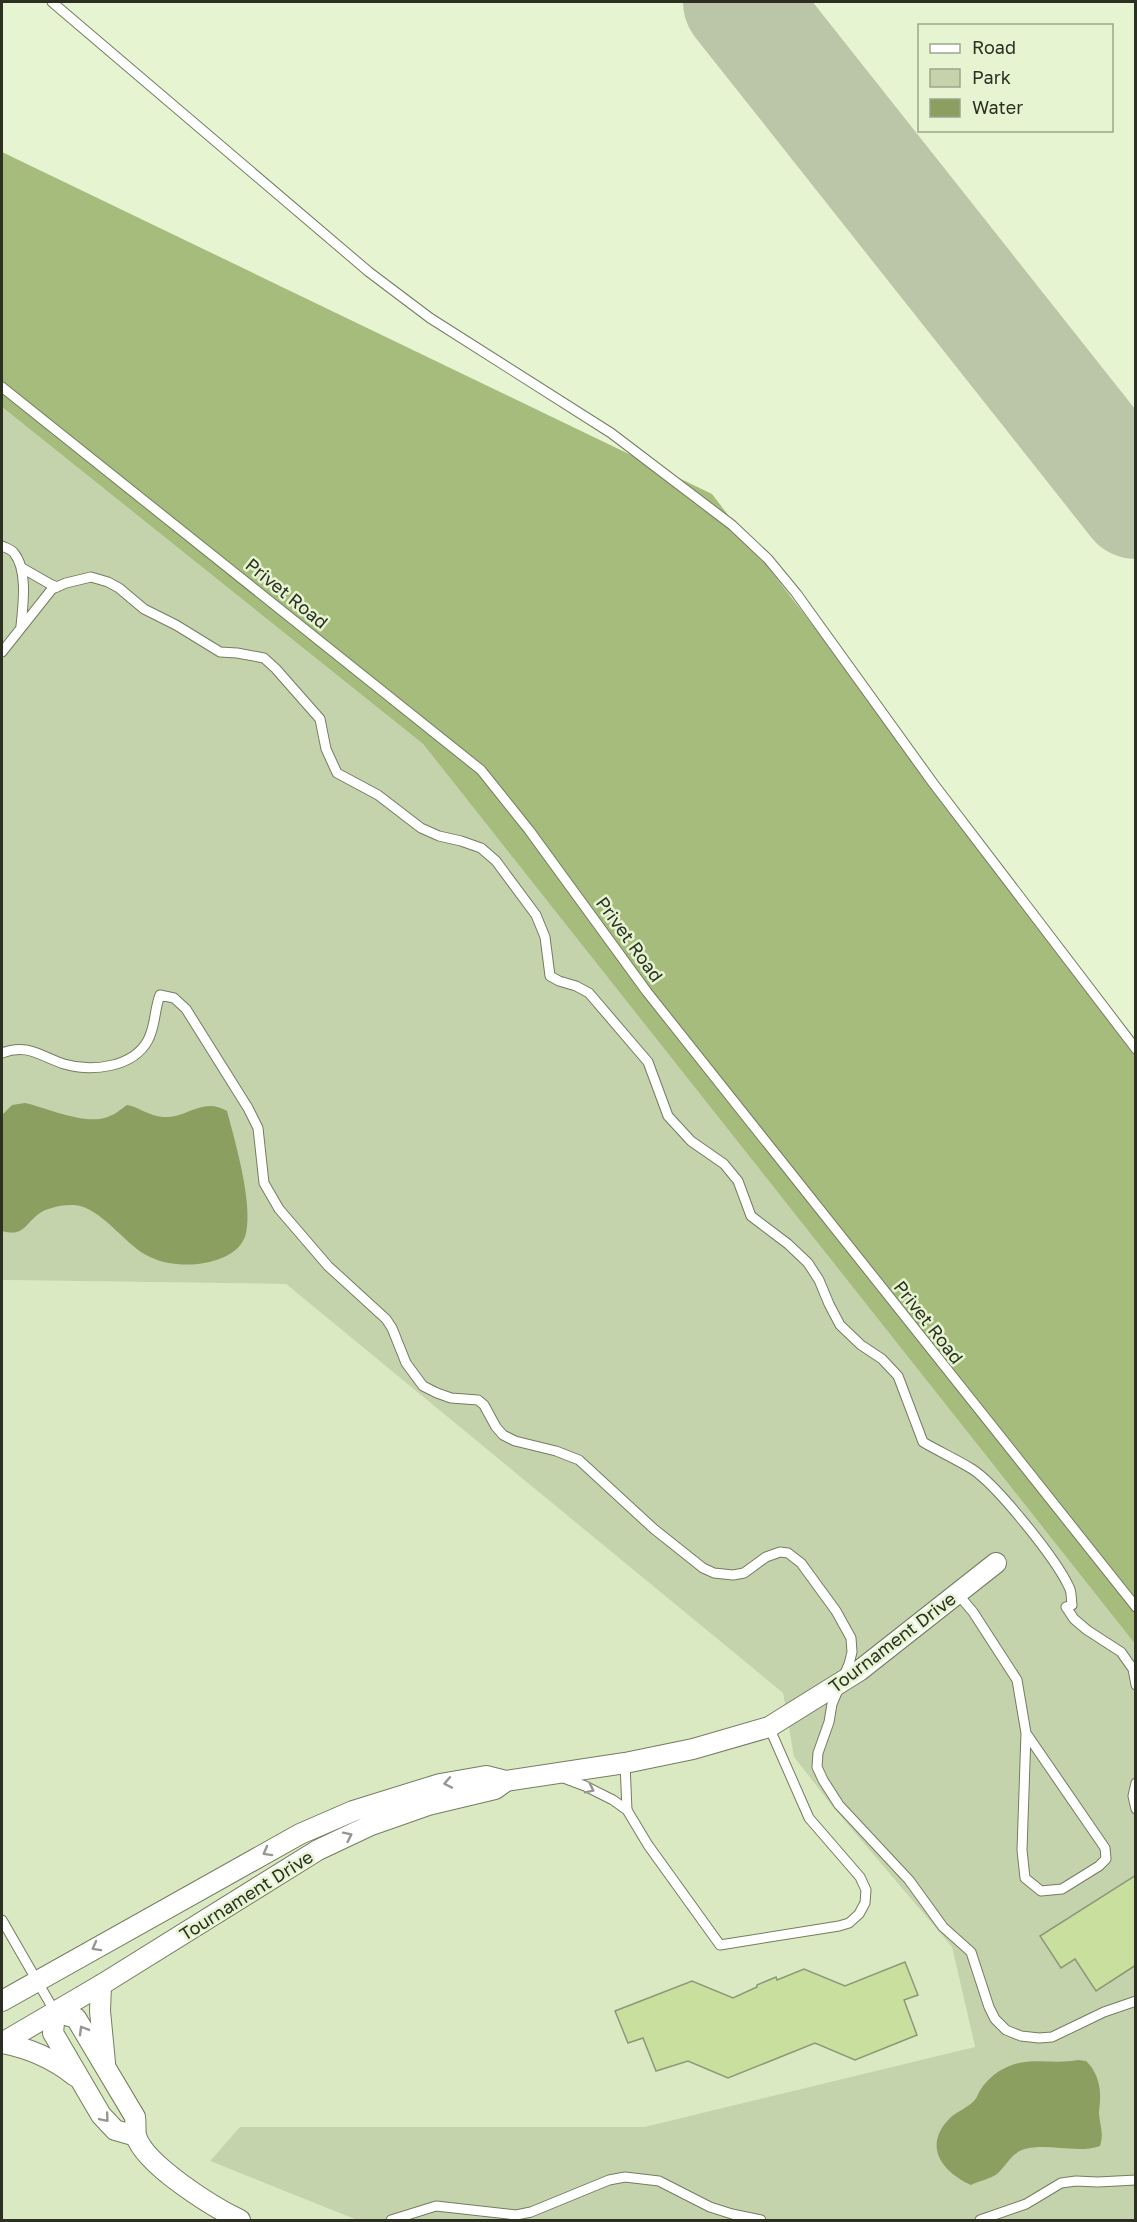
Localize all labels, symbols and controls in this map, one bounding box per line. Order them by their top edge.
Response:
legend [918,24,1113,132]
text: Road [972,36,1016,58]
text: Park [972,66,1011,88]
text: Water [972,96,1023,118]
street label: Privet Road [241,553,333,633]
street label: Privet Road [592,892,668,986]
street label: Privet Road [890,1276,968,1368]
street label: Tournament Drive [824,1587,960,1697]
one-way arrow [444,1776,454,1789]
one-way arrow [583,1781,594,1793]
one-way arrow [342,1831,353,1843]
street label: Tournament Drive [175,1845,317,1945]
one-way arrow [263,1845,273,1857]
one-way arrow [92,1939,103,1951]
one-way arrow [78,2025,90,2036]
one-way arrow [98,2111,109,2122]

